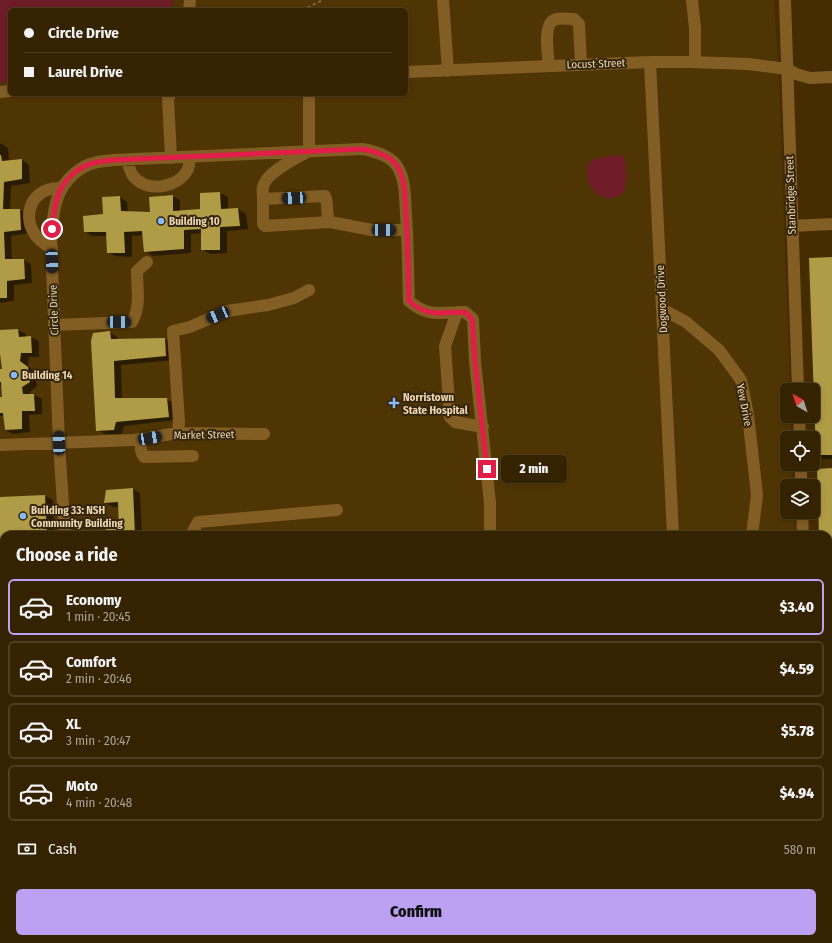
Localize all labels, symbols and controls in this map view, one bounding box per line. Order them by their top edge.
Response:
text: Circle Drive [48,24,119,42]
street label: Locust Street [566,56,626,72]
text: Laurel Drive [48,63,123,81]
street label: Stanbridge Street [783,155,799,234]
car [282,191,306,205]
place label: Building 10 [169,215,220,228]
marker: Building 10 [156,216,166,226]
route start [43,220,61,238]
car [372,224,396,236]
car [46,249,58,273]
street label: Dogwood Drive [654,265,670,333]
street label: Circle Drive [47,284,61,336]
car [205,305,231,325]
car [107,316,131,328]
place label: Building 14 [22,369,73,382]
marker: Building 14 [9,370,19,380]
street label: Yew Drive [733,382,755,428]
north arrow [780,383,820,423]
map controls [780,383,820,519]
place label: Norristown State Hospital [403,391,469,417]
marker: Norristown State Hospital [388,397,400,409]
street label: Market Street [174,428,235,442]
car [137,430,163,446]
car [53,431,65,455]
button: locate [780,431,820,471]
callout: 2 min [501,455,567,483]
route end [478,460,496,478]
text: 2 min [520,461,548,476]
button: layers [780,479,820,519]
place label: Building 33: NSH Community Building [31,504,123,530]
marker: Building 33: NSH Community Building [18,511,28,521]
text: Choose a ride [16,544,118,566]
icon: car [18,589,54,625]
text: Economy [66,591,121,609]
text: $3.40 [780,598,814,616]
text: 1 min · 20:45 [66,609,130,624]
icon: car [18,651,54,687]
text: Comfort [66,653,117,671]
text: $4.59 [780,660,814,678]
text: 2 min · 20:46 [66,671,132,686]
icon: car [18,713,54,749]
text: XL [66,715,81,733]
text: $5.78 [781,722,814,740]
text: 3 min · 20:47 [66,733,130,748]
icon: car [18,775,54,811]
text: Moto [66,777,98,795]
text: $4.94 [780,784,814,802]
text: 4 min · 20:48 [66,795,132,810]
icon: cash [16,838,38,860]
text: Cash [48,840,77,858]
text: 580 m [784,842,816,857]
button: Confirm [16,889,816,935]

